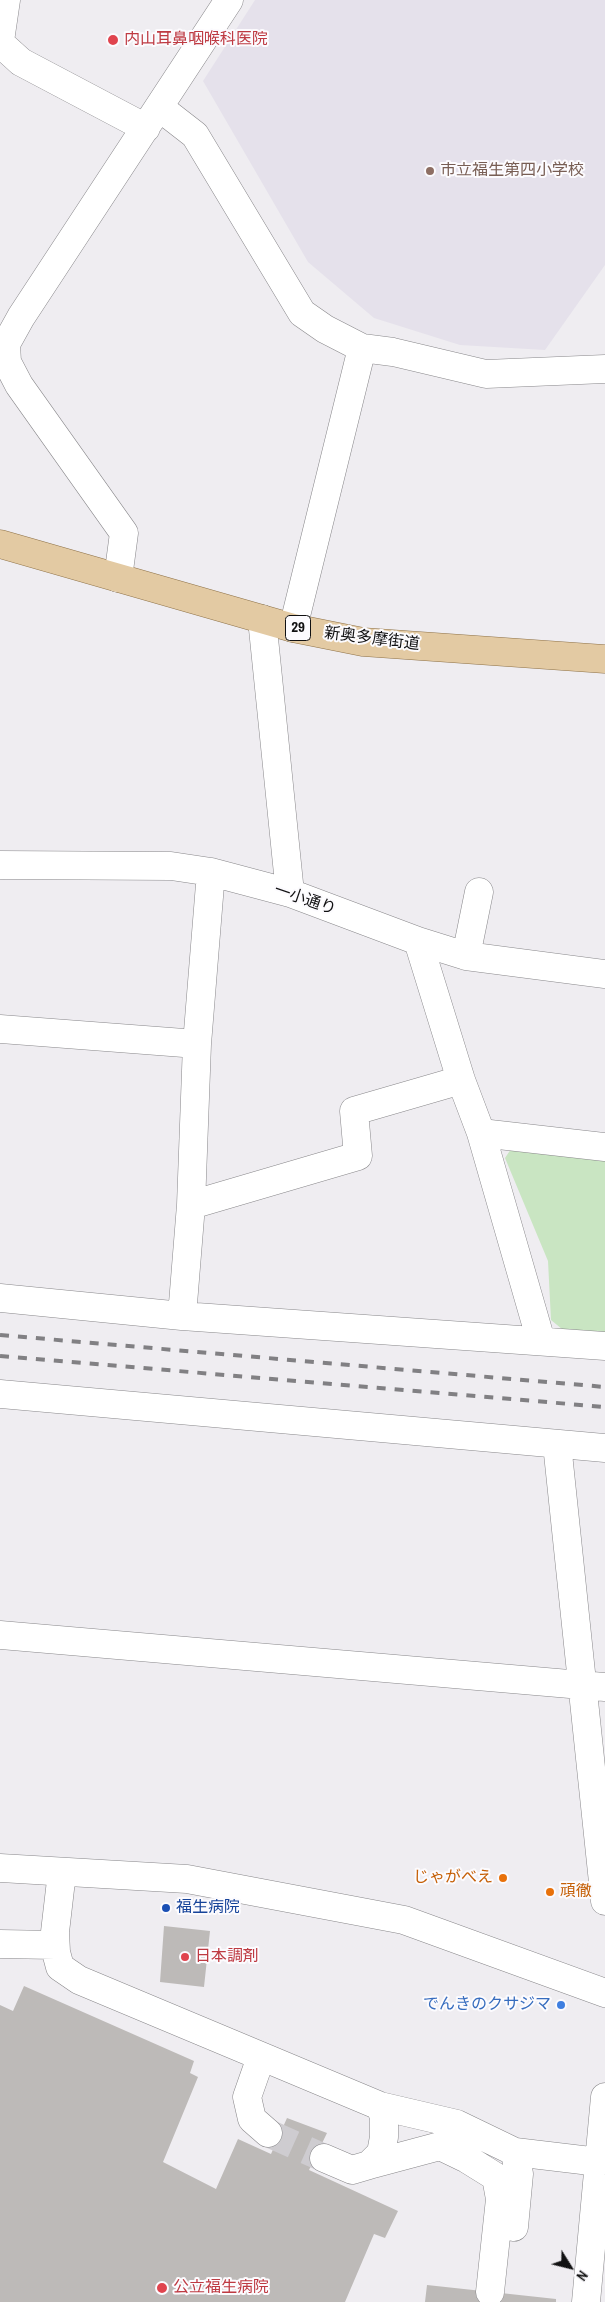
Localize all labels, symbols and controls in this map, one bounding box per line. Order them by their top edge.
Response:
place label: 内山耳鼻咽喉科医院 [124,30,268,50]
marker: 内山耳鼻咽喉科医院 [106,33,120,47]
place label: 市立福生第四小学校 [440,161,584,181]
marker: 市立福生第四小学校 [424,165,436,177]
road number: 29 [286,616,310,640]
street label: 新奥多摩街道 [323,624,421,654]
street label: 一小通り [272,881,338,919]
place label: じゃがべえ [413,1868,493,1888]
marker: じゃがべえ [497,1872,509,1884]
place label: 頑徹 [560,1882,592,1902]
marker: 頑徹 [544,1886,556,1898]
place label: 福生病院 [176,1898,240,1918]
marker: 福生病院 [160,1902,172,1914]
place label: 日本調剤 [195,1947,259,1967]
marker: 日本調剤 [179,1951,191,1963]
place label: でんきのクサジマ [423,1995,551,2015]
marker: でんきのクサジマ [555,1999,567,2011]
north arrow [545,2242,595,2292]
text: N [572,2267,592,2284]
place label: 公立福生病院 [173,2278,269,2298]
marker: 公立福生病院 [155,2281,169,2295]

